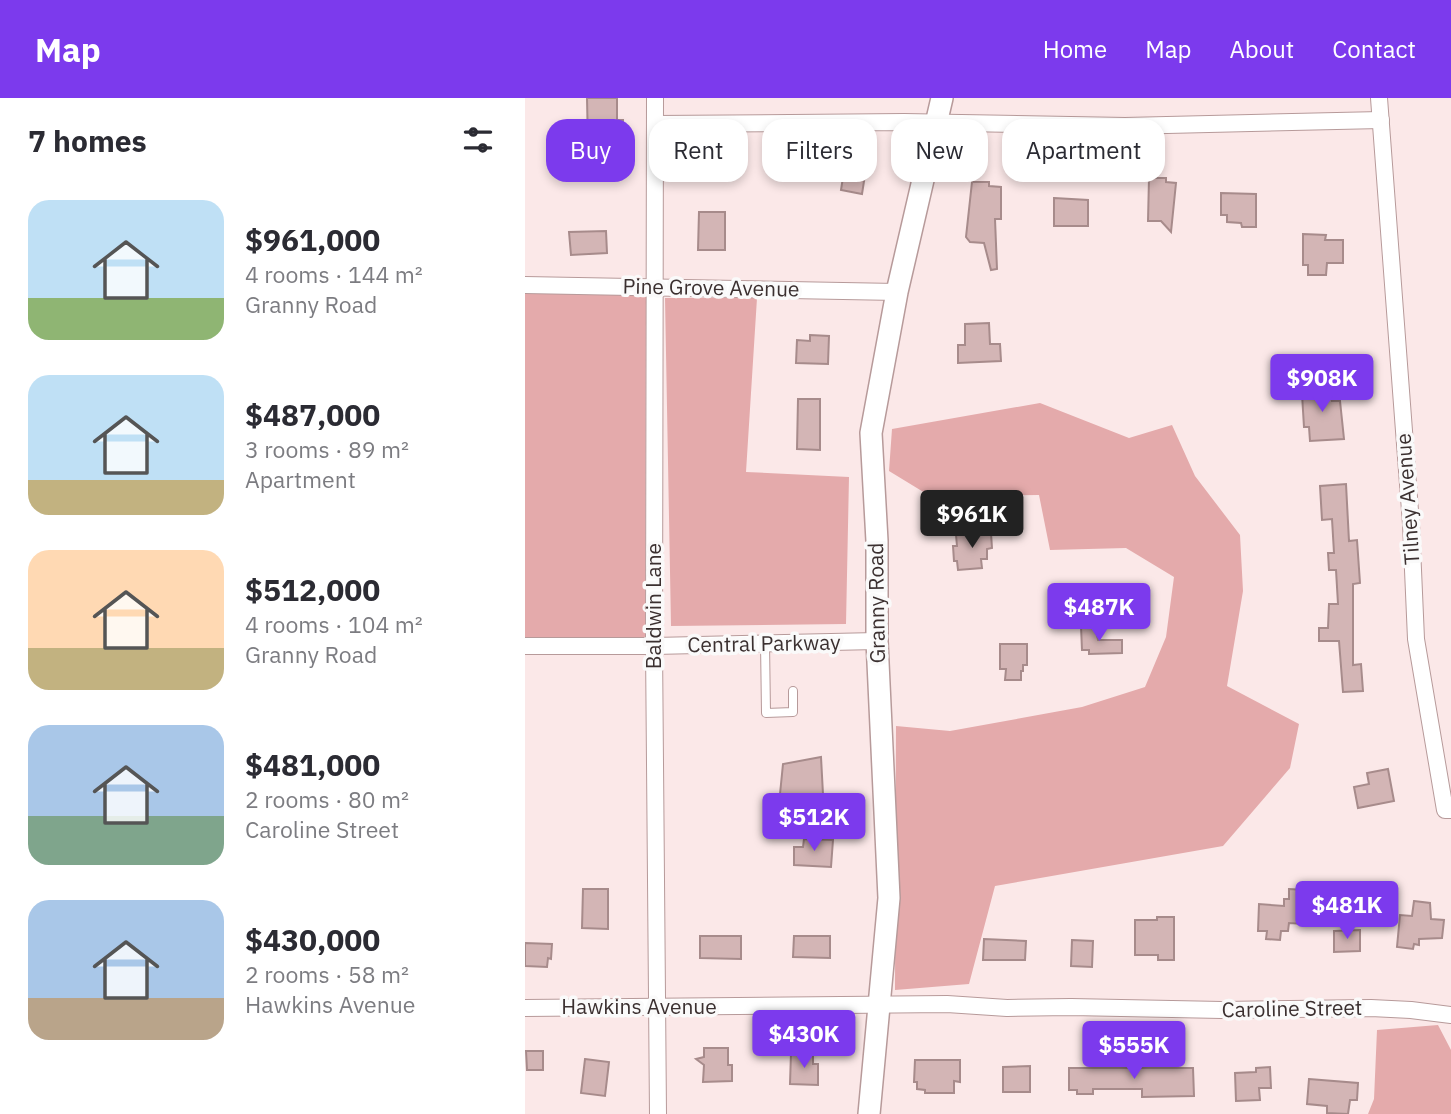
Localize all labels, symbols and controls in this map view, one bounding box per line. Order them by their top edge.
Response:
text: Map [35,28,101,71]
text: Home [1043,33,1107,65]
text: Map [1145,33,1191,65]
text: About [1229,33,1294,65]
text: Contact [1332,33,1416,65]
chip: Buy [546,119,635,182]
chip: Rent [649,119,748,182]
chip: Filters [762,119,877,182]
chip: New [891,119,988,182]
chip: Apartment [1002,119,1165,182]
text: 7 homes [28,121,147,160]
icon: filters [459,121,497,159]
text: $961,000 [245,220,380,259]
icon: home [84,228,168,312]
text: 4 rooms · 144 m² [245,259,423,289]
street label: Pine Grove Avenue [622,271,800,303]
text: Granny Road [245,289,377,319]
pin: $908K [1273,354,1371,414]
text: $908K [1286,362,1358,392]
text: $487,000 [245,395,380,434]
icon: home [84,403,168,487]
street label: Tilney Avenue [1388,432,1426,566]
text: 3 rooms · 89 m² [245,434,409,464]
text: Apartment [245,464,356,494]
pin: $961K [923,490,1021,550]
text: $961K [936,498,1008,528]
street label: Granny Road [861,542,891,664]
street label: Baldwin Lane [639,543,667,669]
text: $512,000 [245,570,380,609]
icon: home [84,578,168,662]
pin: $487K [1050,584,1148,643]
text: $487K [1063,591,1135,621]
text: 4 rooms · 104 m² [245,609,423,639]
street label: Central Parkway [687,628,841,658]
text: Granny Road [245,639,377,669]
text: $481,000 [245,745,380,784]
icon: home [84,753,168,837]
text: 2 rooms · 80 m² [245,784,409,814]
pin: $512K [765,794,863,853]
text: $512K [778,801,850,831]
text: Caroline Street [245,814,399,844]
pin: $481K [1298,882,1396,941]
text: $481K [1311,889,1383,919]
text: $430,000 [245,920,380,959]
icon: home [84,928,168,1012]
text: 2 rooms · 58 m² [245,959,409,989]
text: Hawkins Avenue [245,989,416,1019]
street label: Hawkins Avenue [561,992,717,1020]
street label: Caroline Street [1221,993,1363,1023]
pin: $430K [755,1010,853,1070]
text: $430K [768,1018,840,1048]
pin: $555K [1085,1021,1183,1081]
text: $555K [1098,1029,1170,1059]

